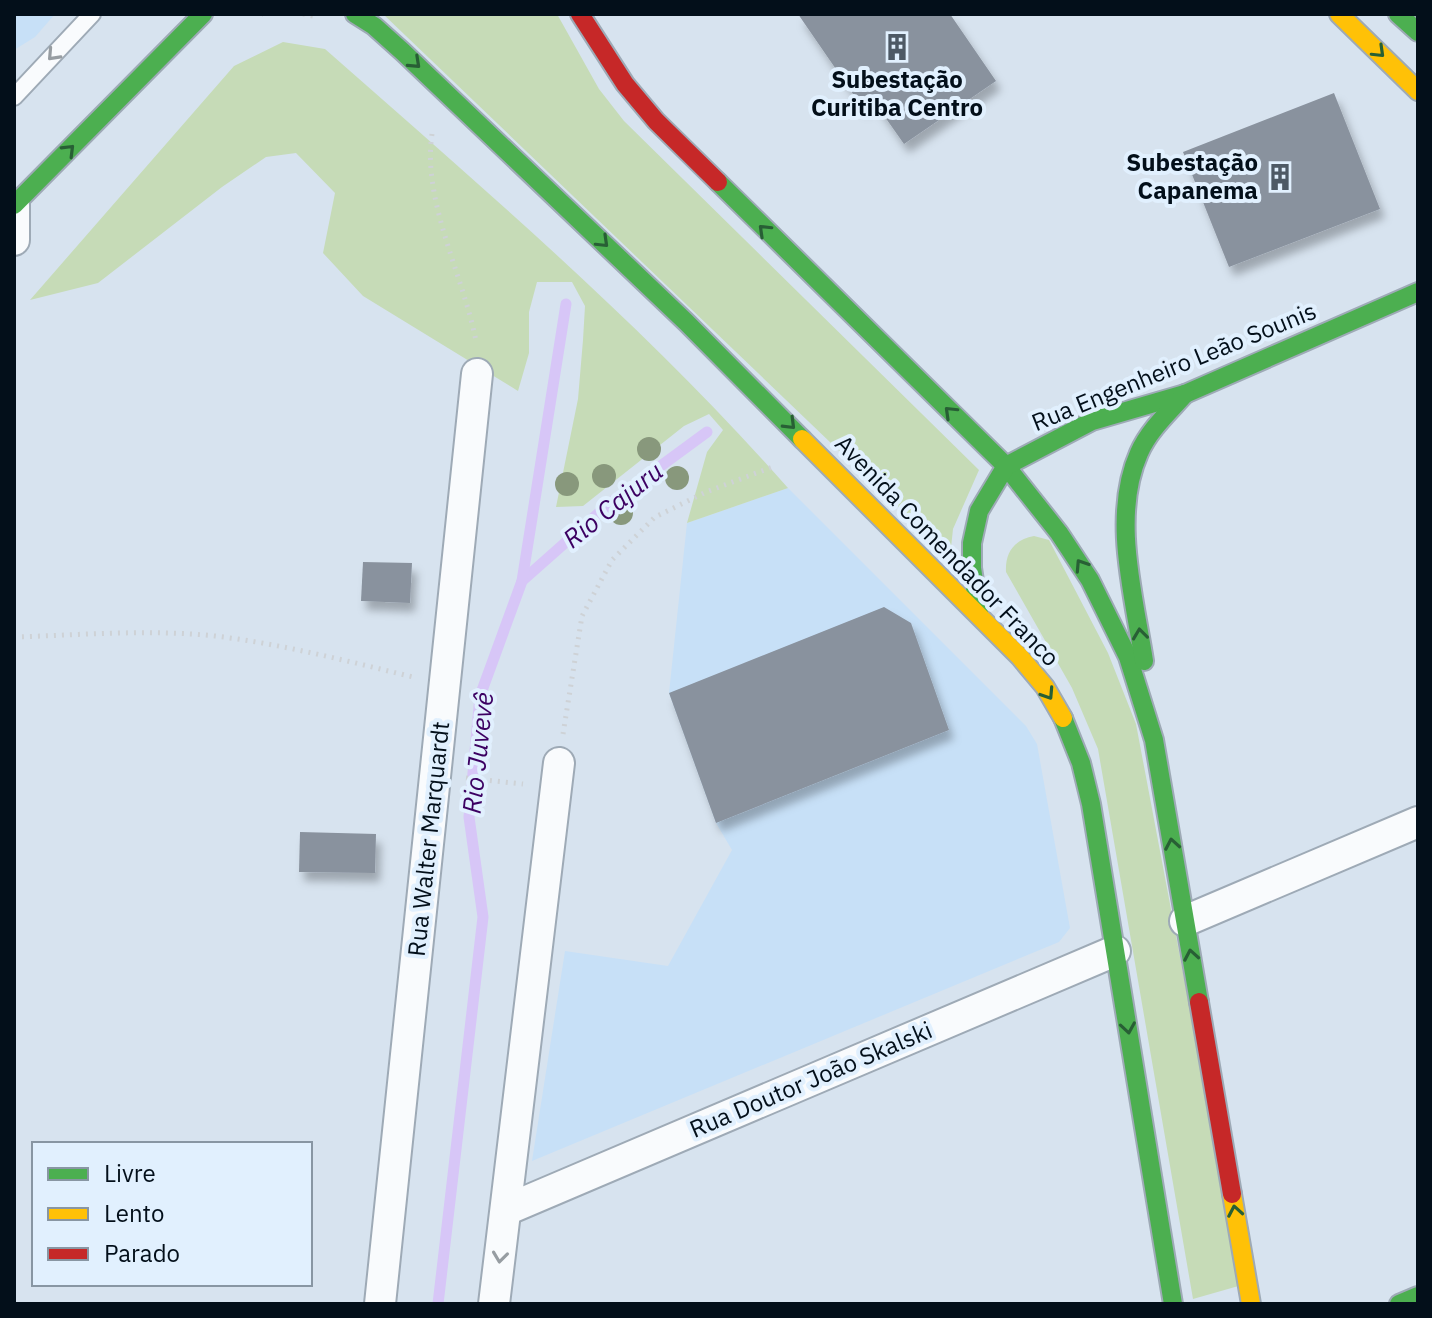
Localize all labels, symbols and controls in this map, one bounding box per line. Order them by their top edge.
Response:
building icon: Subestação Curitiba Centro [882,32,912,62]
one-way arrow [1370,43,1384,57]
one-way arrow [48,46,63,60]
one-way arrow [406,54,420,69]
place label: Subestação Curitiba Centro [811,63,983,123]
one-way arrow [60,145,74,159]
place label: Subestação Capanema [1126,146,1258,206]
building icon: Subestação Capanema [1265,162,1295,192]
one-way arrow [759,224,773,239]
one-way arrow [594,233,608,248]
street label: Rua Engenheiro Leão Sounis [1027,294,1321,438]
one-way arrow [945,406,959,421]
one-way arrow [781,415,795,429]
street label: Avenida Comendador Franco [829,428,1067,673]
water label: Rio Cajuru [555,453,669,555]
one-way arrow [1075,559,1090,574]
one-way arrow [1132,627,1149,640]
one-way arrow [1039,685,1054,700]
water label: Rio Juvevê [454,690,500,815]
street label: Rua Walter Marquardt [400,720,456,958]
one-way arrow [1164,838,1181,851]
one-way arrow [1183,948,1200,962]
street label: Rua Doutor João Skalski [684,1013,937,1145]
one-way arrow [1119,1021,1136,1035]
legend [32,1142,312,1286]
text: Livre [104,1157,156,1189]
text: Lento [104,1197,164,1229]
one-way arrow [1228,1204,1245,1218]
text: Parado [104,1237,180,1269]
one-way arrow [492,1250,509,1264]

